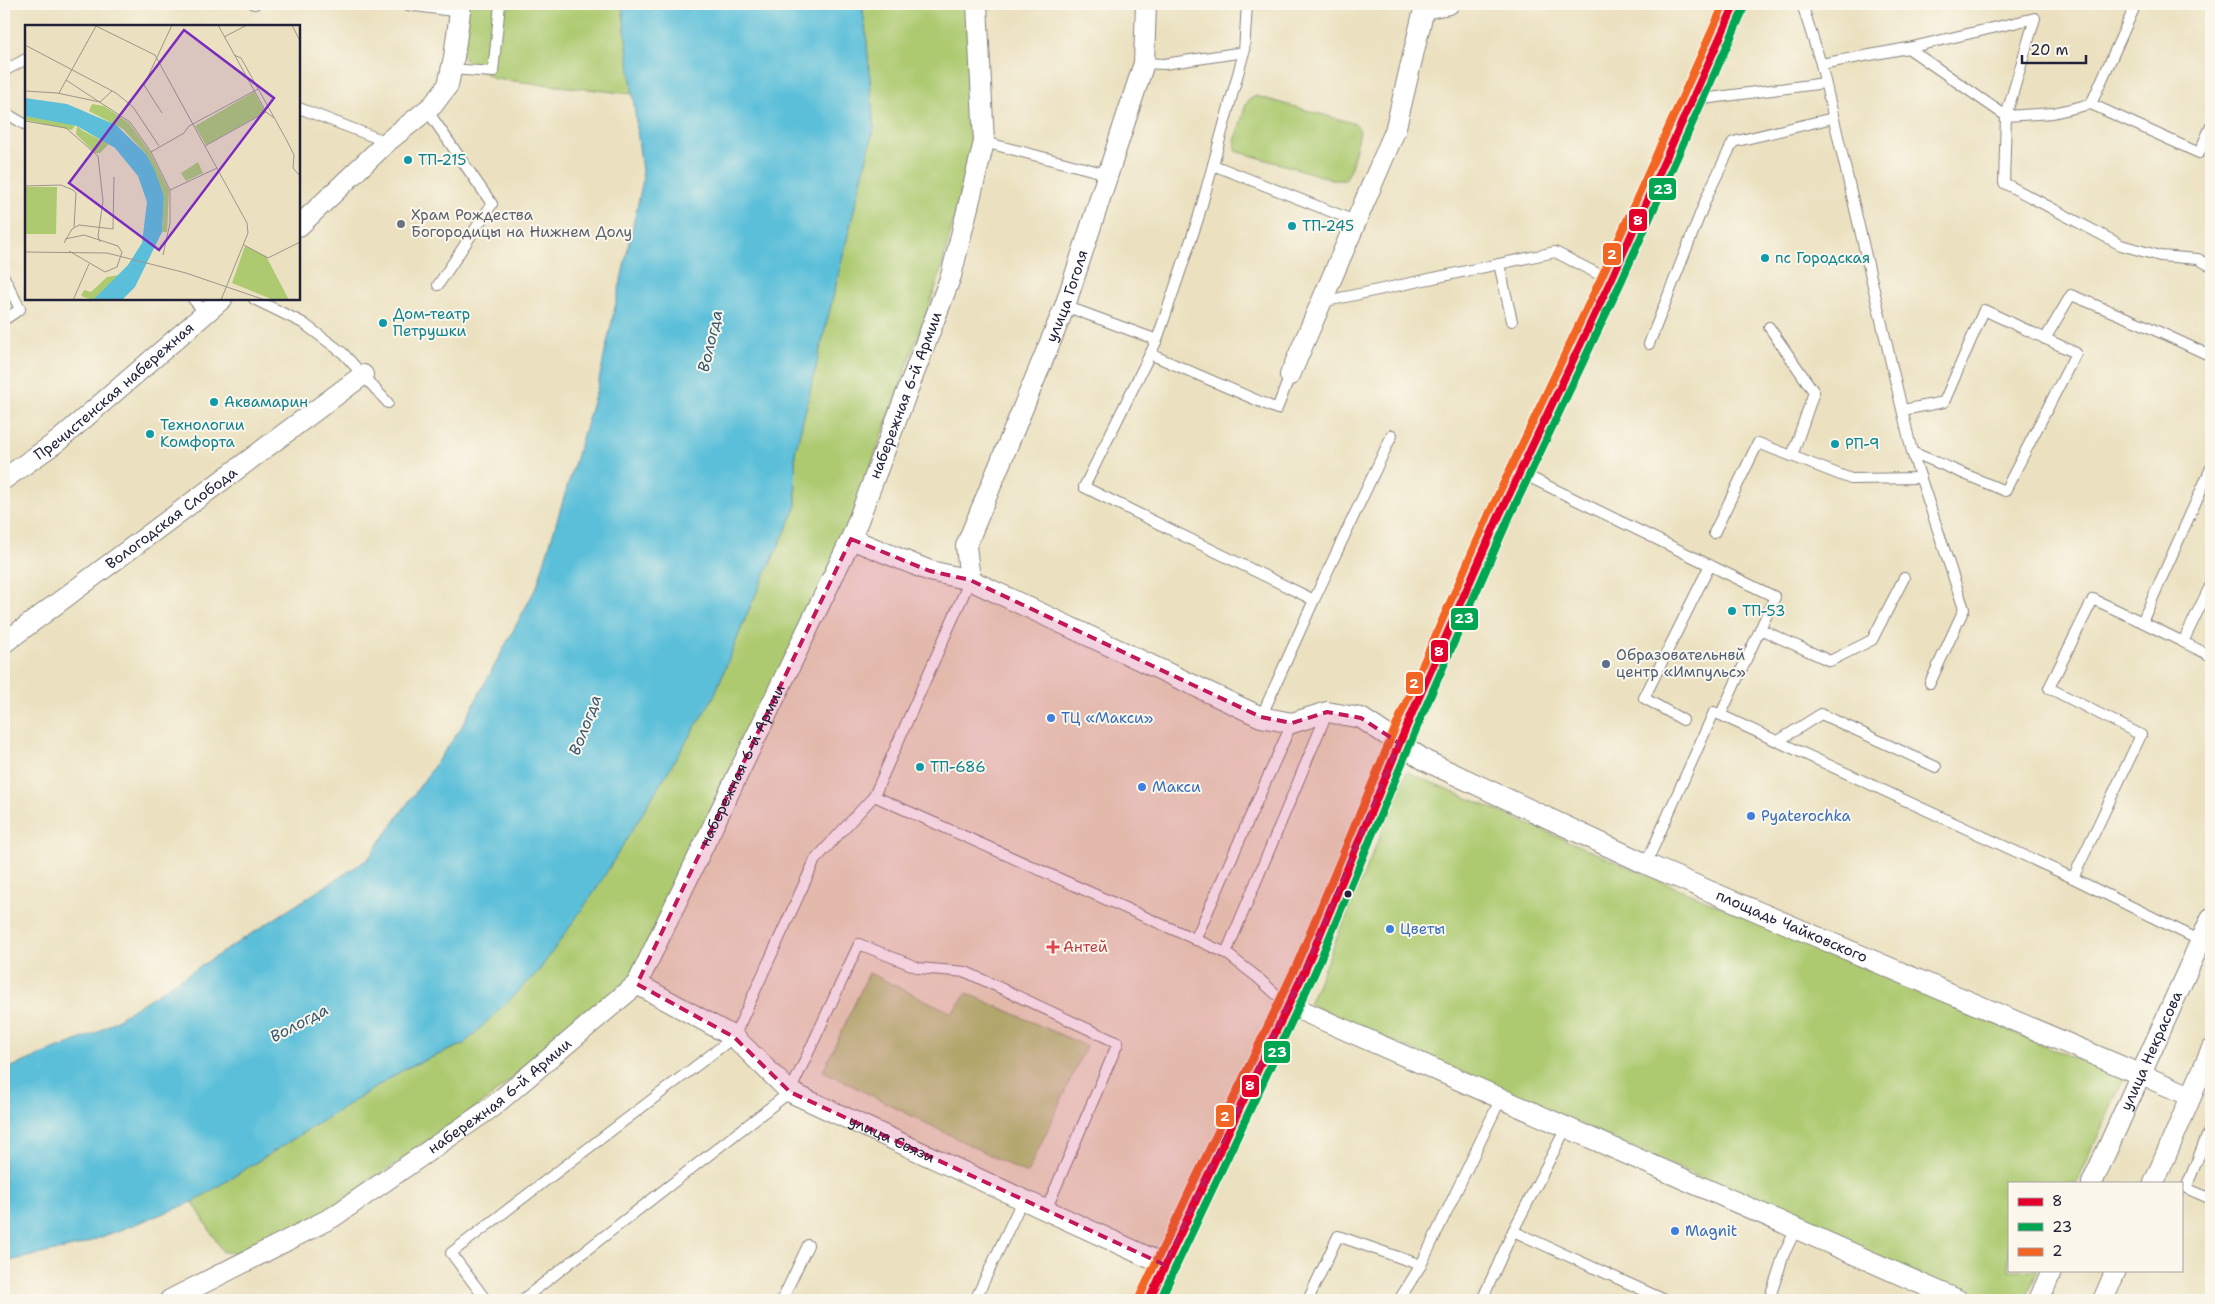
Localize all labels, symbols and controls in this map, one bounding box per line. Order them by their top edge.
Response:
inset map [25,25,300,300]
scale bar [2022,32,2086,64]
text: 20 m [2030,40,2069,60]
place label: ТП-215 [418,150,466,170]
marker: ТП-215 [402,154,414,166]
line badge: 23 [1648,177,1677,201]
text: 23 [1653,180,1673,198]
place label: Храм Рождества Богородицы на Нижнем Долу [411,205,632,242]
line badge: 8 [1628,208,1648,232]
text: 8 [1633,211,1643,229]
place label: ТП-245 [1302,216,1354,236]
marker: Храм Рождества Богородицы на Нижнем Долу [395,218,407,230]
marker: ТП-245 [1286,220,1298,232]
line badge: 2 [1602,242,1622,266]
text: 2 [1607,245,1617,263]
street label: улица Гоголя [1041,247,1093,345]
place label: пс Городская [1775,248,1870,268]
marker: пс Городская [1759,252,1771,264]
place label: Дом-театр Петрушки [393,304,470,341]
water label: Вологда [693,308,727,374]
street label: набережная 6-й Армии [865,309,947,482]
marker: Дом-театр Петрушки [377,317,389,329]
street label: Пречистенская набережная [30,318,198,465]
place label: Аквамарин [224,392,308,412]
marker: Аквамарин [208,396,220,408]
place label: Технологии Комфорта [160,415,245,452]
marker: Технологии Комфорта [144,428,156,440]
place label: РП-9 [1845,434,1879,454]
marker: РП-9 [1829,438,1841,450]
street label: Вологодская Слобода [102,462,242,574]
place label: ТП-53 [1742,601,1785,621]
marker: ТП-53 [1726,605,1738,617]
line badge: 23 [1450,607,1479,631]
text: 23 [1454,609,1474,627]
line badge: 8 [1430,639,1449,663]
text: 8 [1434,642,1444,660]
place label: Образовательнвй центр «Импульс» [1616,645,1746,682]
marker: Образовательнвй центр «Импульс» [1600,658,1612,670]
line badge: 2 [1405,671,1424,695]
text: 2 [1409,674,1419,692]
street label: набережная 6-й Армии [695,681,790,850]
water label: Вологда [564,692,606,758]
place label: ТЦ «Макси» [1061,708,1153,728]
marker: ТЦ «Макси» [1045,712,1057,724]
place label: ТП-686 [930,757,986,777]
marker: ТП-686 [914,761,926,773]
place label: Макси [1152,777,1201,797]
marker: Макси [1136,781,1148,793]
place label: Pyaterochka [1761,806,1852,826]
marker: Pyaterochka [1745,810,1757,822]
street label: площадь Чайковского [1713,885,1871,967]
unlabelled marker [1343,889,1353,899]
place label: Цветы [1400,919,1445,939]
marker: Цветы [1384,923,1396,935]
place label: Антей [1063,937,1108,957]
marker: Антей [1047,941,1059,953]
street label: улица Некрасова [2116,987,2187,1114]
water label: Вологда [266,999,332,1047]
street label: набережная 6-й Армии [424,1034,576,1158]
line badge: 23 [1263,1040,1291,1064]
text: 23 [1267,1043,1287,1061]
line badge: 8 [1241,1074,1260,1098]
text: 8 [1245,1076,1255,1094]
line badge: 2 [1215,1104,1235,1128]
text: 2 [1220,1107,1230,1125]
street label: улица Связи [845,1110,938,1167]
legend [2008,1182,2182,1272]
text: 8 [2052,1191,2063,1211]
text: 23 [2052,1217,2072,1237]
place label: Magnit [1685,1221,1737,1241]
marker: Magnit [1669,1225,1681,1237]
text: 2 [2052,1241,2063,1261]

